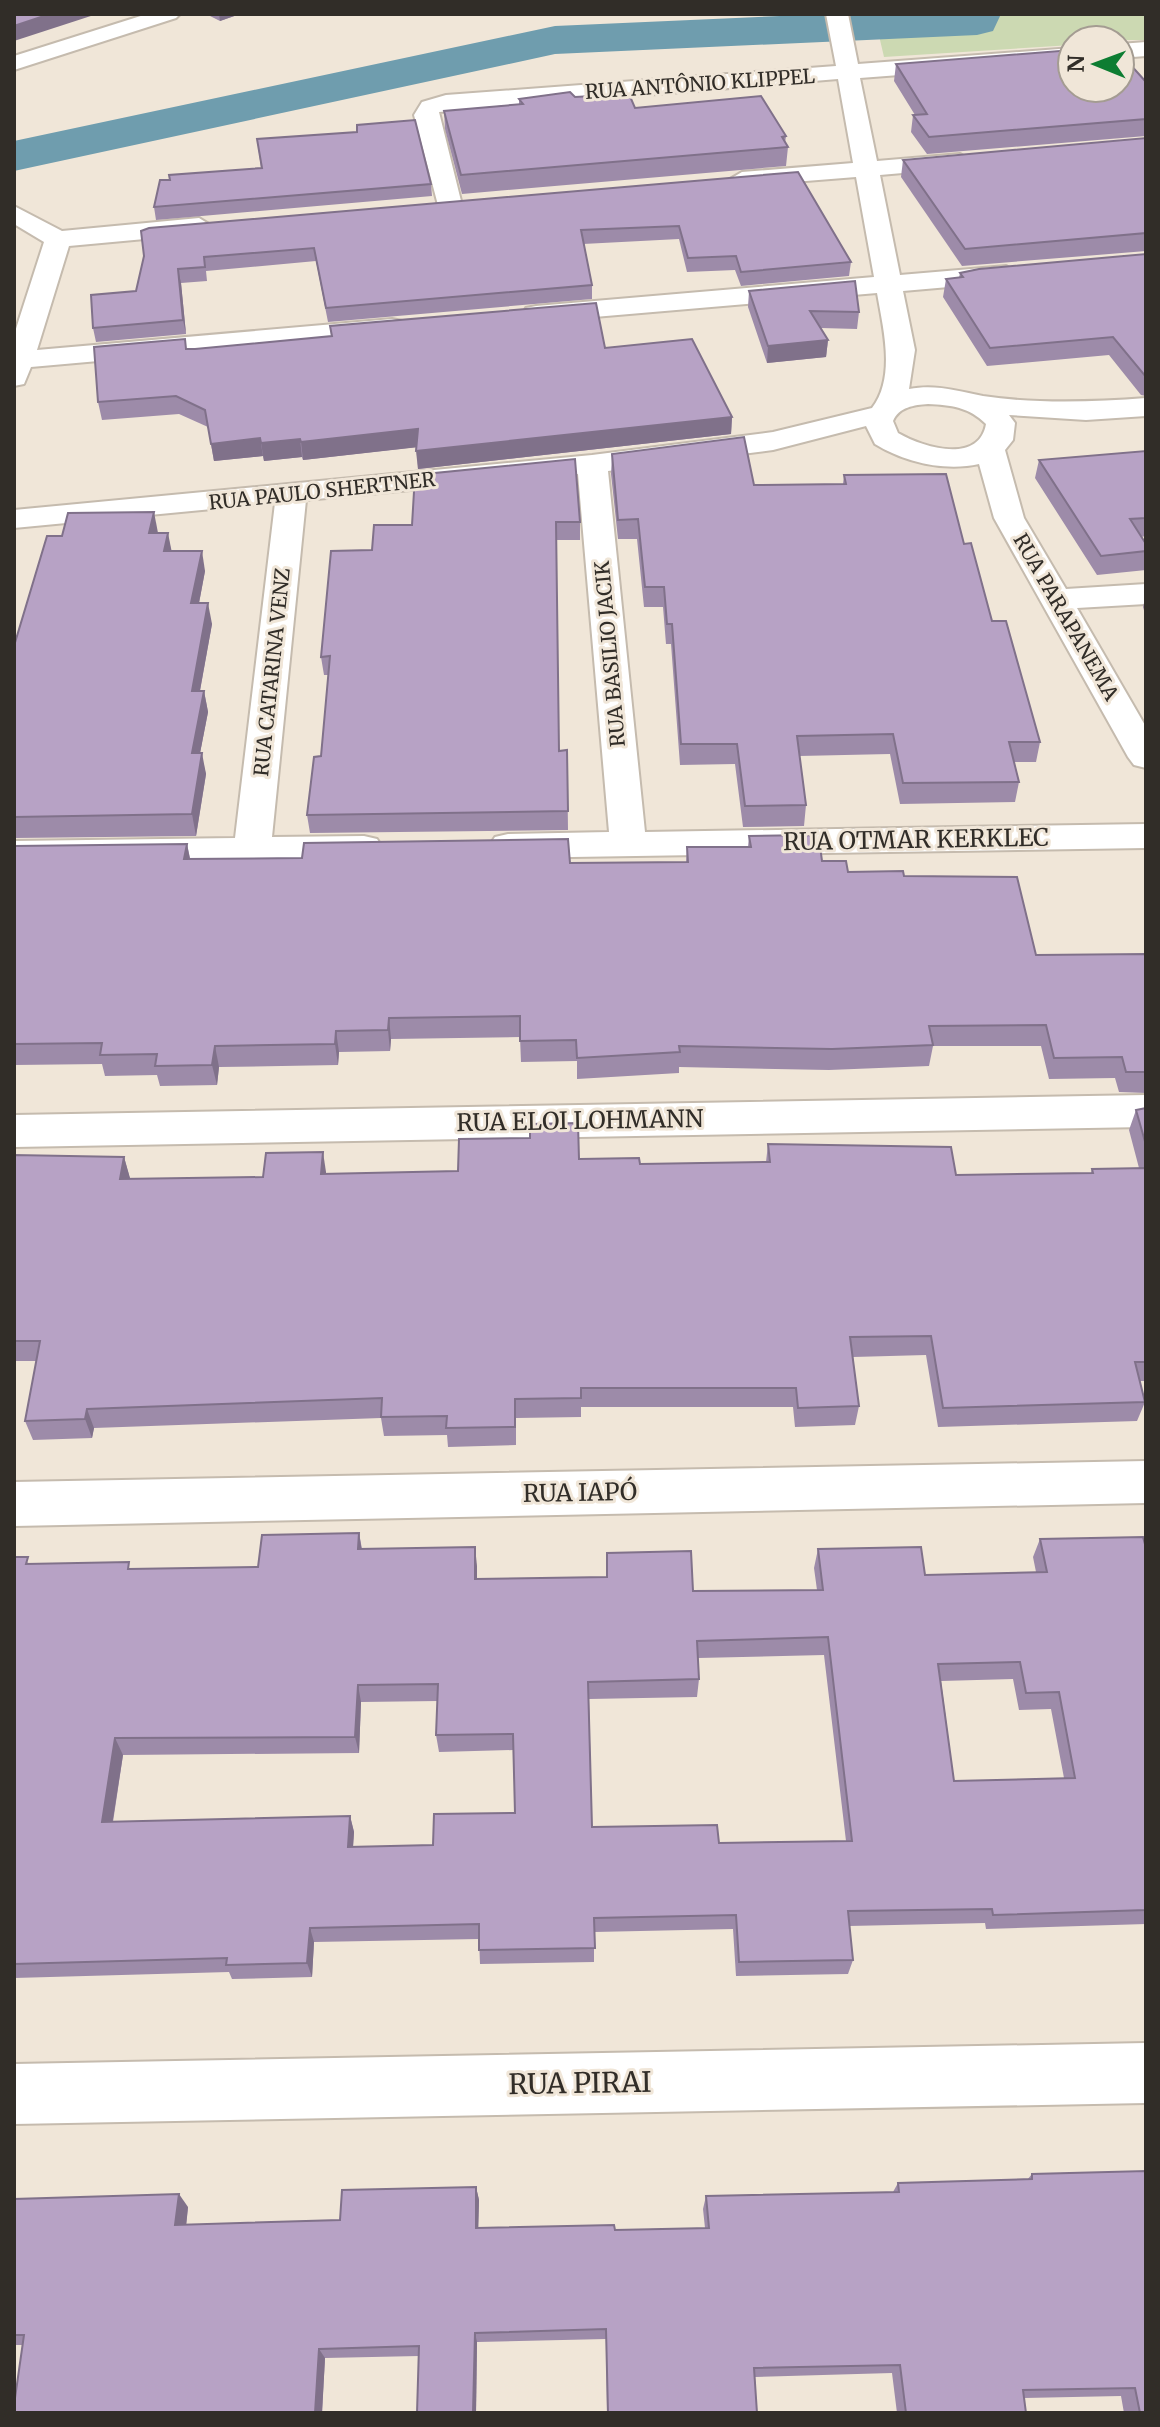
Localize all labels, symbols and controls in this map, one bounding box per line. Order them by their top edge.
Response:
north arrow [1056,24,1136,104]
text: N [1062,54,1090,73]
street label: RUA ANTÔNIO KLIPPEL [584,62,816,104]
street label: RUA PAULO SHERTNER [207,466,436,515]
street label: RUA PARAPANEMA [1008,529,1125,706]
street label: RUA BASILIO JACIK [589,559,630,748]
street label: RUA CATARINA VENZ [248,566,295,777]
street label: RUA OTMAR KERKLEC [783,822,1049,857]
street label: RUA ELOI LOHMANN [456,1103,704,1138]
street label: RUA IAPÓ [523,1476,637,1509]
street label: RUA PIRAI [508,2064,652,2102]

